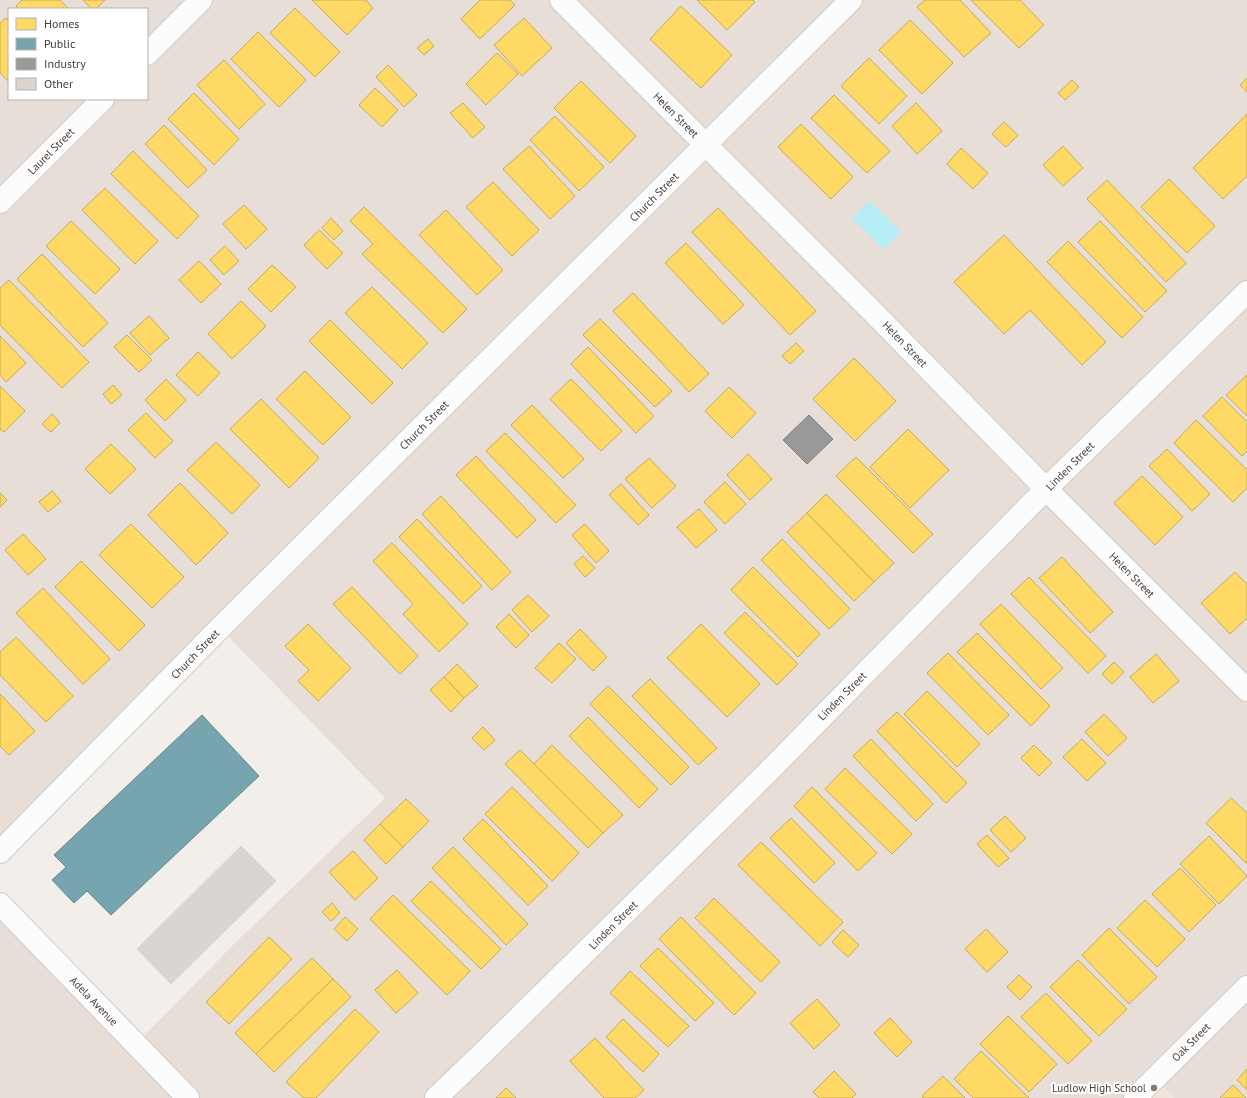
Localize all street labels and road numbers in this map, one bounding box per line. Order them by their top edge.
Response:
street label: Helen Street [650,89,702,141]
street label: Laurel Street [25,125,77,177]
street label: Church Street [626,169,682,225]
street label: Helen Street [880,318,931,370]
street label: Church Street [396,397,452,453]
street label: Linden Street [1043,439,1097,493]
street label: Helen Street [1106,549,1158,601]
street label: Church Street [168,626,222,682]
street label: Linden Street [815,669,869,723]
street label: Linden Street [586,898,640,952]
street label: Adela Avenue [67,973,121,1029]
street label: Oak Street [1169,1020,1213,1064]

